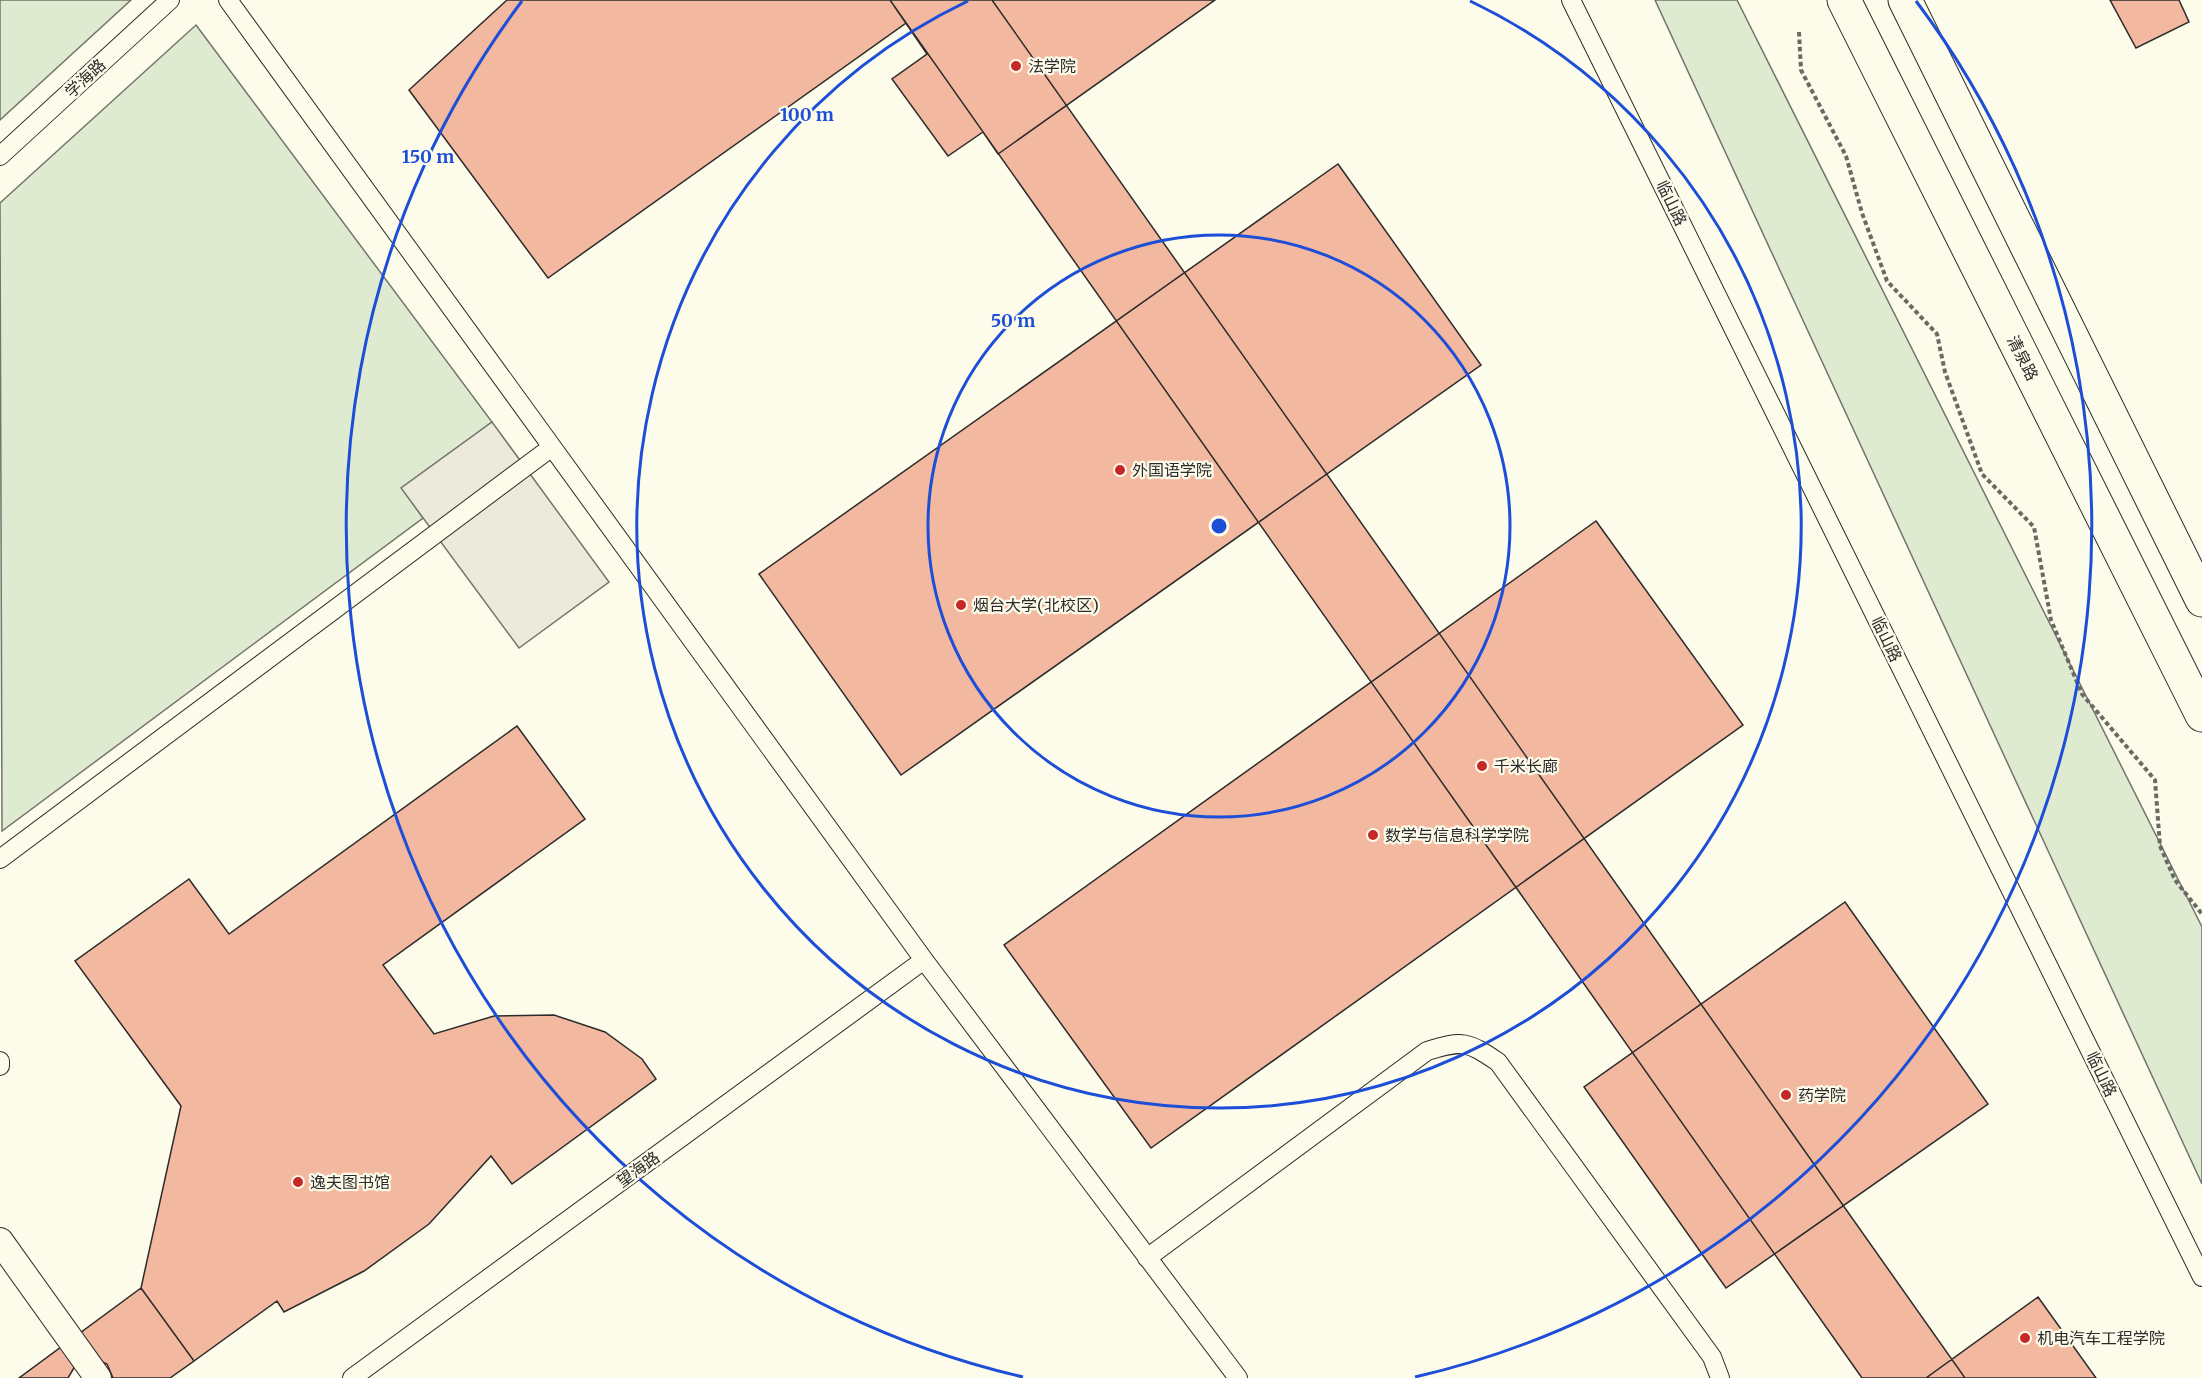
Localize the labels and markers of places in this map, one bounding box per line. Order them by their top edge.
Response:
place label: 法学院 [1028,56,1076,76]
marker: 法学院 [1009,59,1023,73]
place label: 外国语学院 [1132,460,1212,480]
marker: 外国语学院 [1113,463,1127,477]
centre of rings [1209,516,1229,536]
place label: 烟台大学(北校区) [973,595,1099,615]
marker: 烟台大学(北校区) [954,598,968,612]
place label: 千米长廊 [1494,756,1558,776]
marker: 千米长廊 [1475,759,1489,773]
place label: 数学与信息科学学院 [1385,825,1529,845]
marker: 数学与信息科学学院 [1366,828,1380,842]
place label: 药学院 [1798,1085,1846,1105]
marker: 药学院 [1779,1088,1793,1102]
place label: 逸夫图书馆 [310,1172,390,1192]
marker: 逸夫图书馆 [291,1175,305,1189]
place label: 机电汽车工程学院 [2037,1328,2165,1348]
marker: 机电汽车工程学院 [2018,1331,2032,1345]

